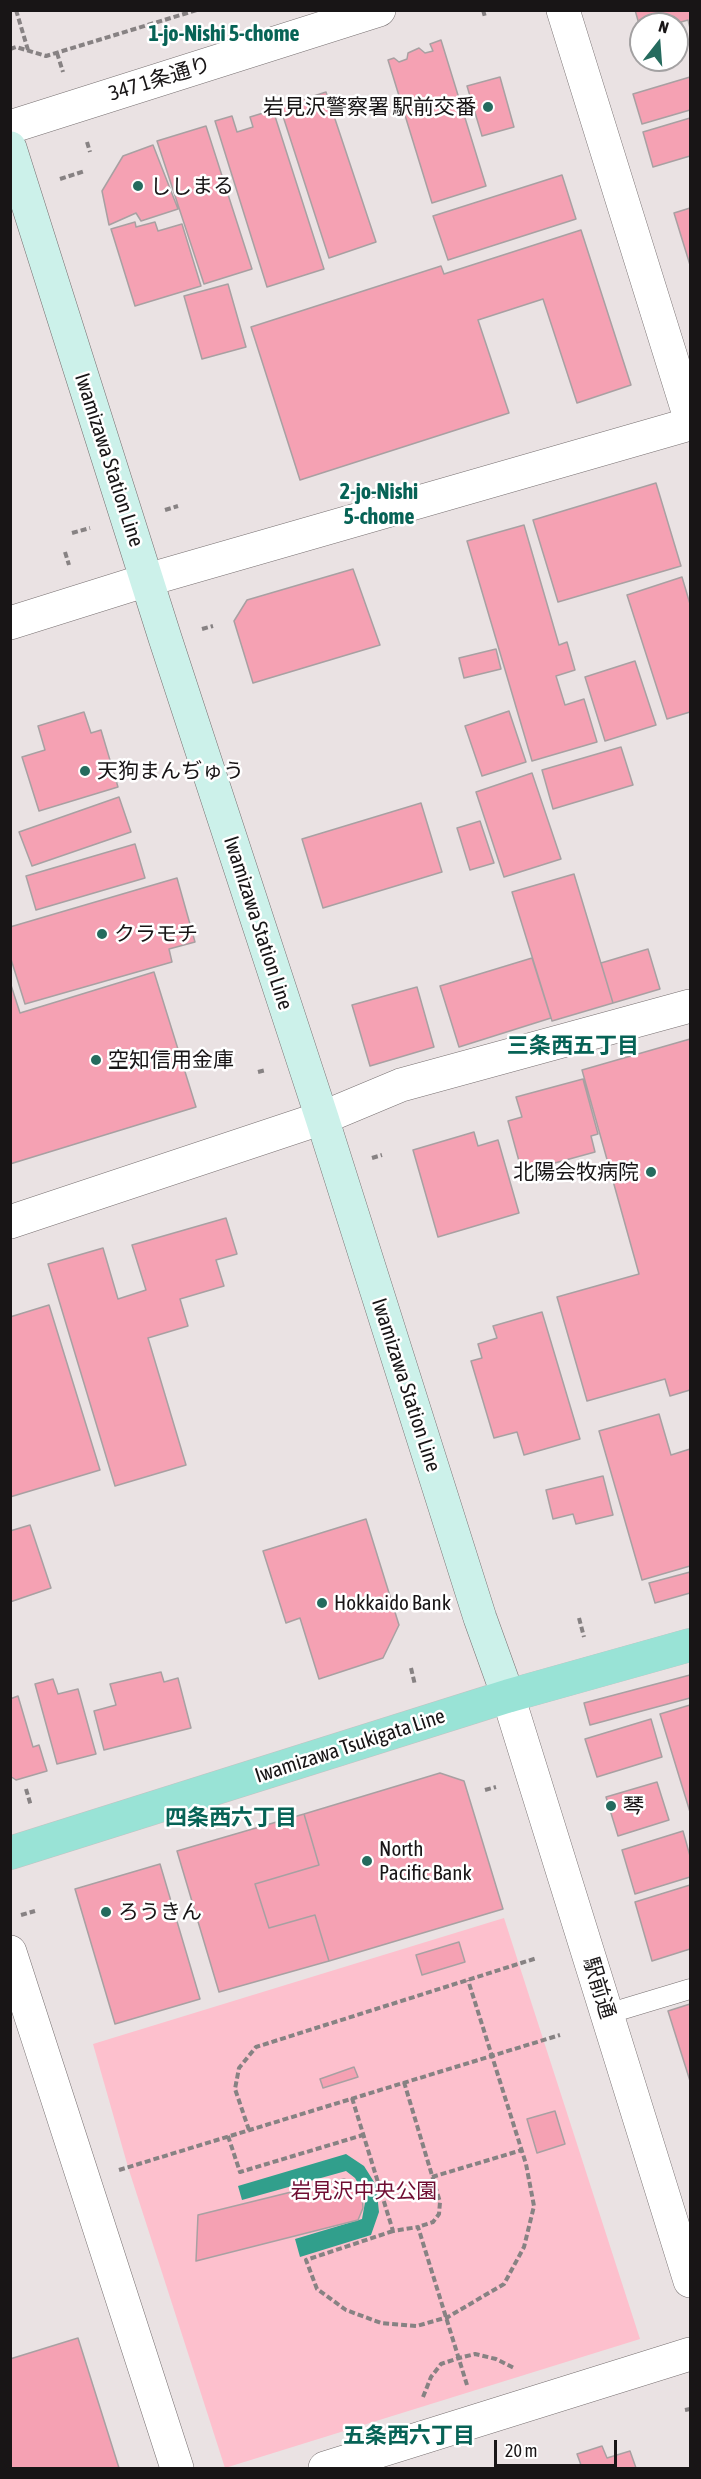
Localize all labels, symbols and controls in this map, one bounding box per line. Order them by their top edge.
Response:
north arrow [629,12,689,72]
text: N [657,17,671,37]
district label: 1-jo-Nishi 5-chome [148,21,300,47]
street label: 347 1条通り [106,52,214,106]
place label: 岩見沢警察署 駅前交番 [263,94,476,120]
marker: 岩見沢警察署 駅前交番 [481,100,495,114]
place label: ししまる [150,173,234,199]
marker: ししまる [131,179,145,193]
street label: Iwamizawa Station Line [69,370,149,550]
district label: 2-jo-Nishi 5-chome [340,479,418,530]
place label: 天狗まんぢゅう [97,758,244,784]
marker: 天狗まんぢゅう [78,764,92,778]
street label: Iwamizawa Station Line [218,833,298,1013]
place label: クラモチ [114,921,198,947]
marker: クラモチ [95,927,109,941]
district label: 三条西五丁目 [507,1033,639,1059]
place label: 空知信用金庫 [108,1047,234,1073]
marker: 空知信用金庫 [89,1053,103,1067]
place label: 北陽会牧病院 [513,1159,639,1185]
marker: 北陽会牧病院 [644,1165,658,1179]
street label: Iwamizawa Station Line [366,1295,446,1475]
place label: Hokkaido Bank [334,1590,451,1616]
marker: Hokkaido Bank [315,1596,329,1610]
street label: Iwamizawa Tsukigata Line [252,1703,448,1789]
place label: 琴 [623,1793,644,1819]
marker: 琴 [604,1799,618,1813]
district label: 四条西六丁目 [165,1805,297,1831]
place label: North Pacific Bank [379,1836,472,1886]
marker: North Pacific Bank [360,1854,374,1868]
place label: ろうきん [118,1899,202,1925]
marker: ろうきん [99,1905,113,1919]
street label: 駅前通 [578,1954,620,2022]
park label: 岩見沢中央公園 [291,2178,437,2204]
district label: 五条西六丁目 [343,2423,475,2449]
scale bar [497,2428,620,2466]
text: 20 m [505,2440,537,2461]

